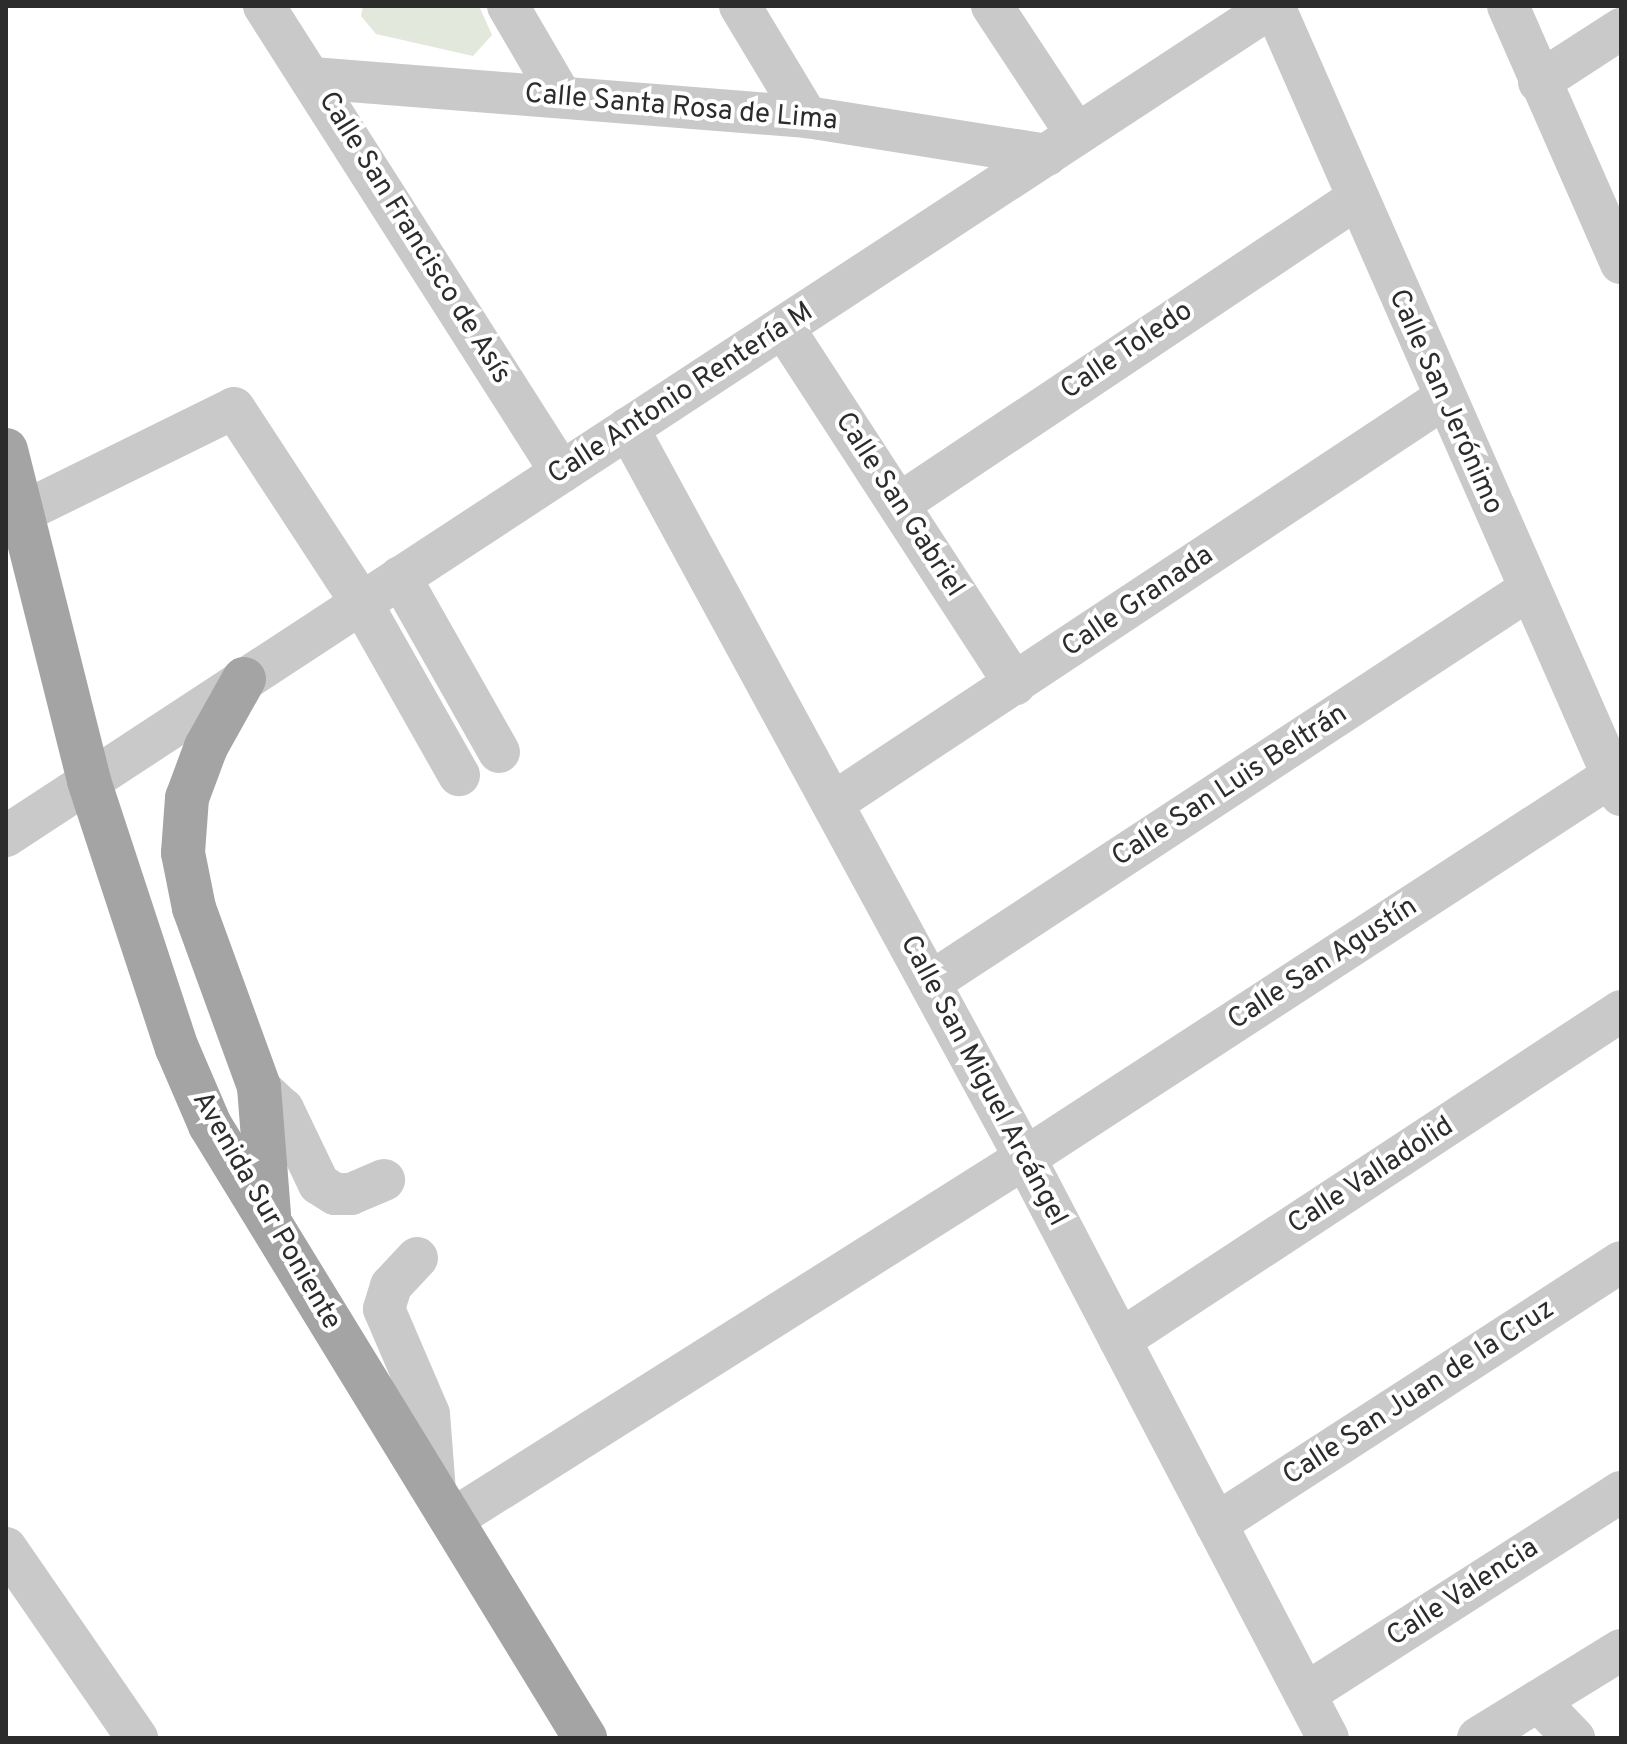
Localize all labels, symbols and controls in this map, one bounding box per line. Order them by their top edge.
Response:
street label: Calle Santa Rosa de Lima [523,78,839,138]
street label: Calle San Francisco de Asís [310,86,518,390]
street label: Calle San Jerónimo [1380,284,1510,520]
street label: Calle Toledo [1054,294,1200,408]
street label: Calle Antonio Rentería M [542,295,820,493]
street label: Calle San Gabriel [827,406,971,604]
street label: Calle Granada [1056,539,1220,665]
street label: Calle San Luis Beltrán [1106,697,1354,875]
street label: Calle San Agustín [1222,890,1424,1038]
street label: Calle San Miguel Arcángel [892,929,1074,1233]
street label: Avenida Sur Poniente [184,1086,348,1336]
street label: Calle Valladolid [1282,1110,1460,1242]
street label: Calle San Juan de la Cruz [1277,1293,1561,1493]
street label: Calle Valencia [1381,1531,1545,1655]

